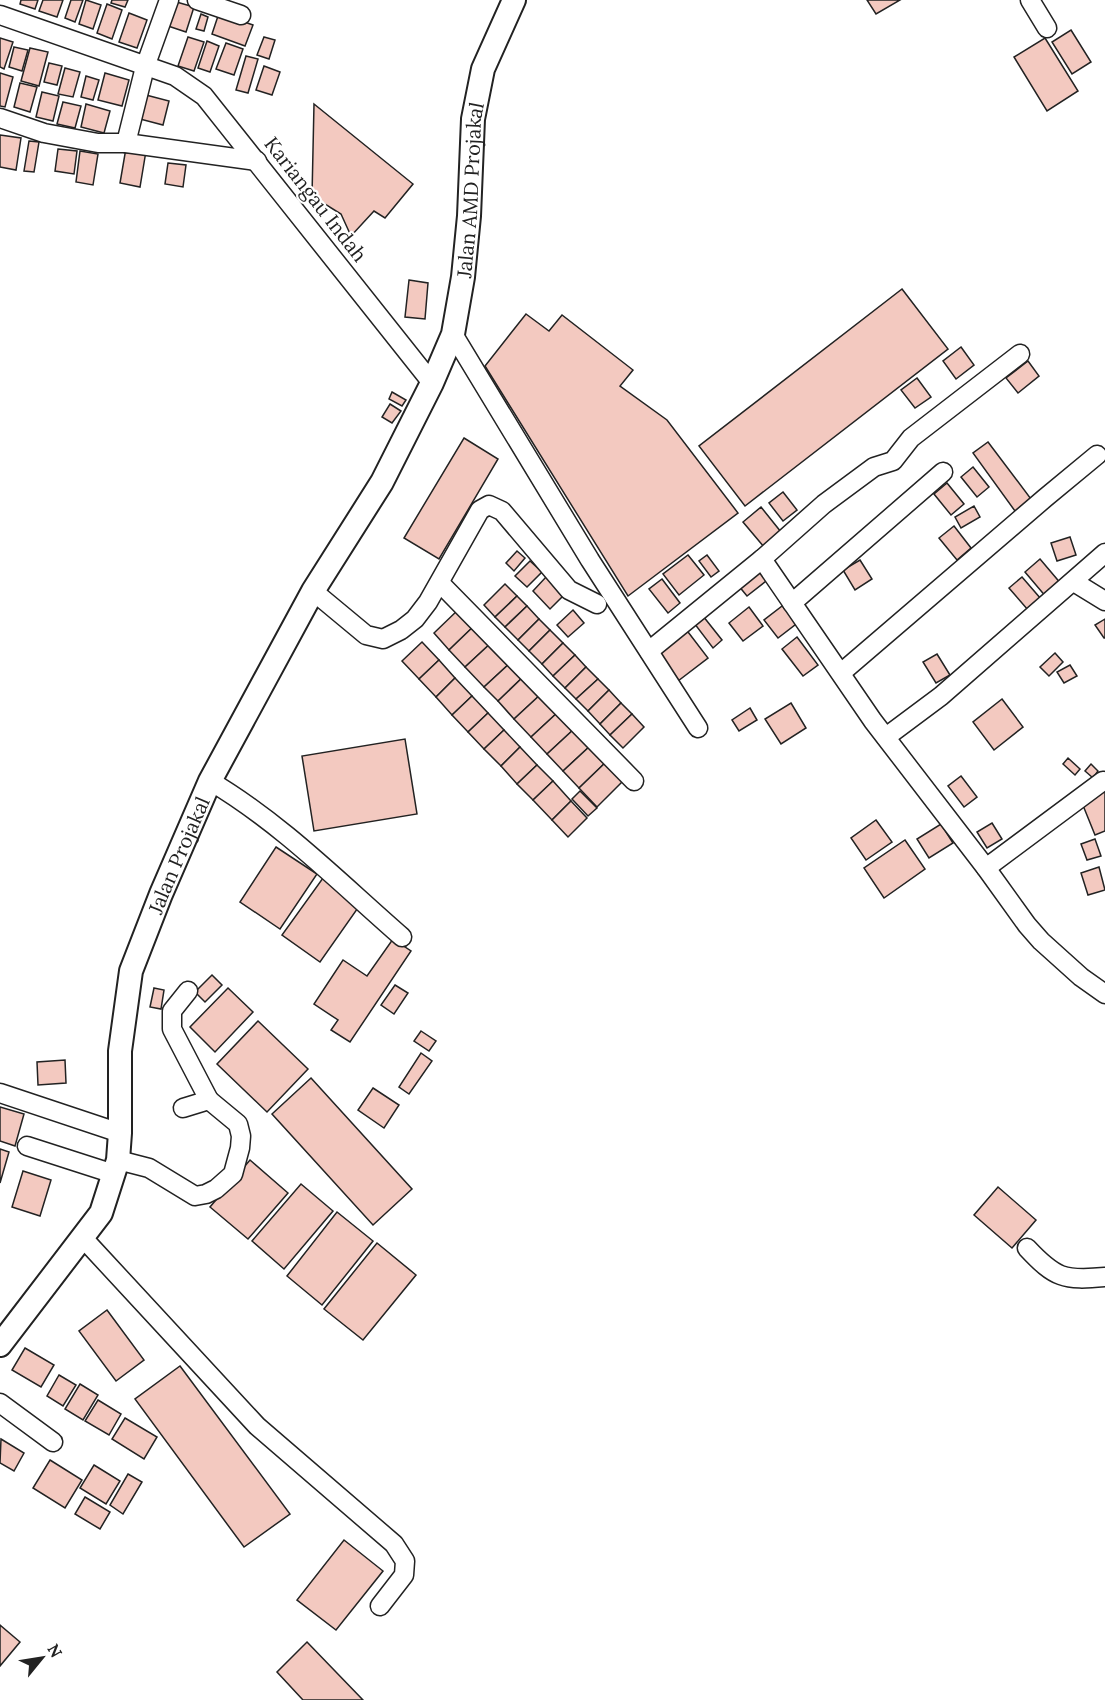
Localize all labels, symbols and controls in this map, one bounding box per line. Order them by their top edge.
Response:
street label: Jalan AMD Projakal [450,100,489,280]
street label: Kariangau Indah [259,131,373,267]
street label: Jalan Projakal [142,792,214,918]
north arrow [12,1628,72,1688]
text: N [43,1640,67,1661]

